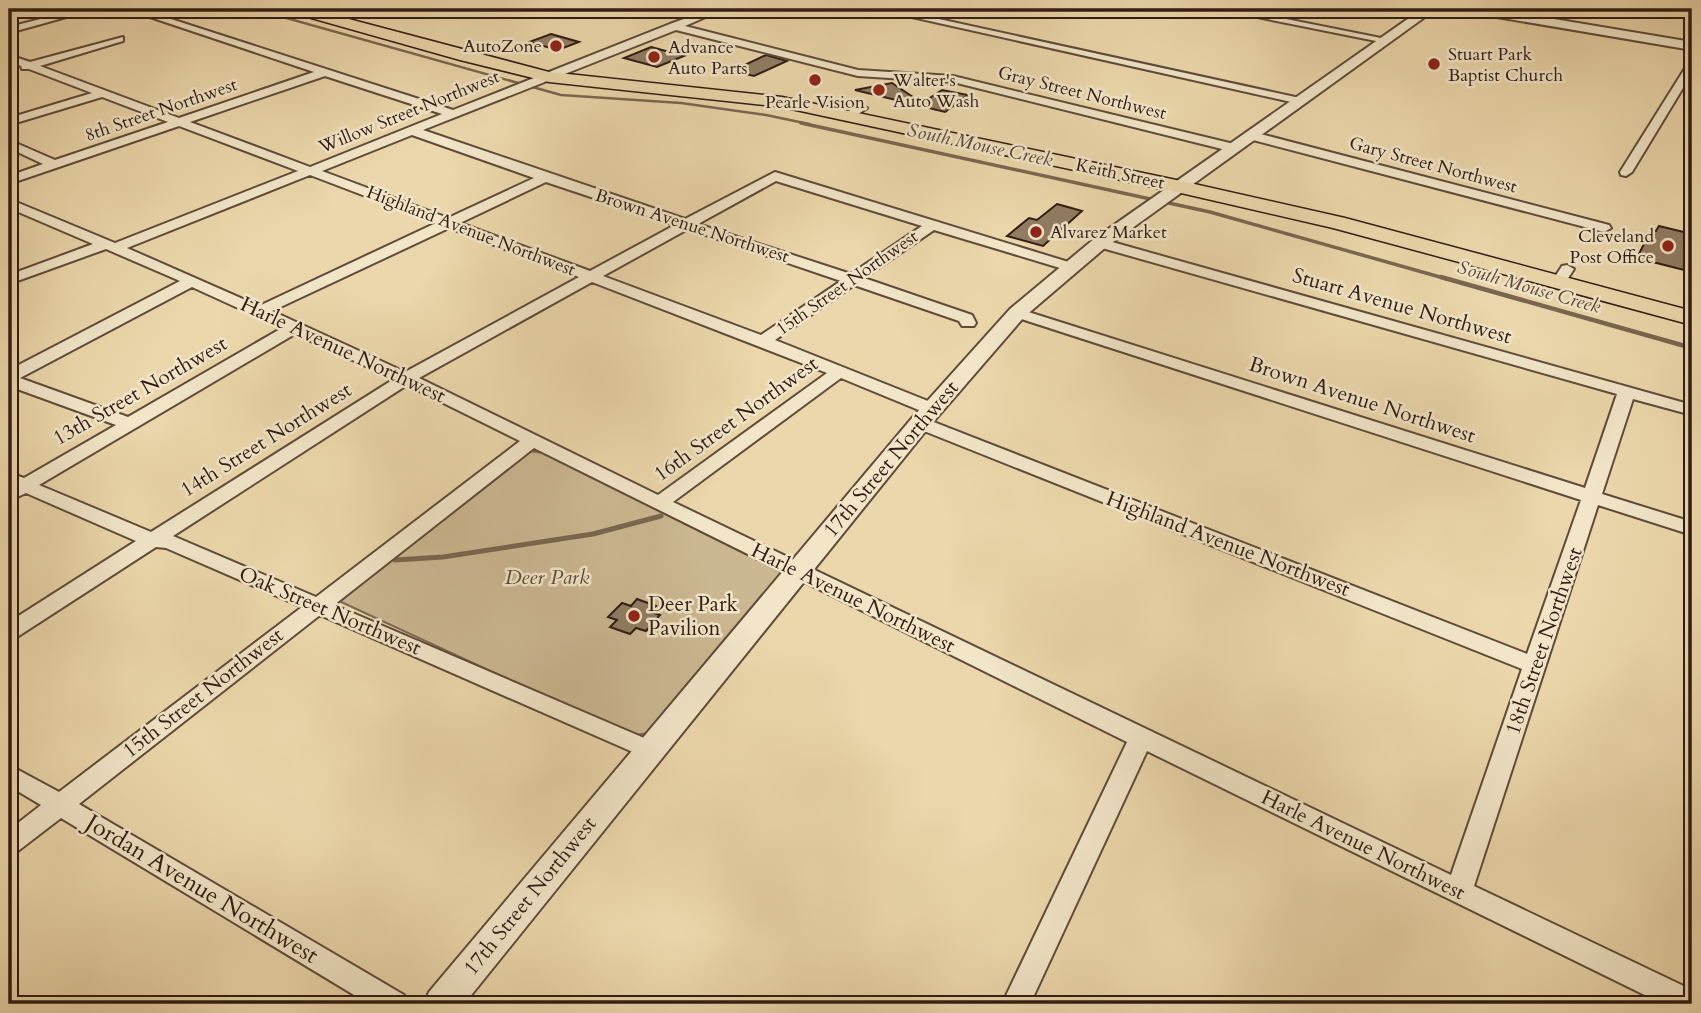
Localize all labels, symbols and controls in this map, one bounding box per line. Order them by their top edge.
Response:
place label: AutoZone [463,34,542,59]
place label: Advance Auto Parts [668,35,748,81]
marker: AutoZone [548,38,564,54]
place label: Stuart Park Baptist Church [1448,42,1563,88]
marker: Advance Auto Parts [646,49,662,65]
marker: Stuart Park Baptist Church [1426,56,1442,72]
street label: Gray Street Northwest [995,60,1169,126]
street label: Willow Street Northwest [314,64,503,160]
place label: Walter's Auto Wash [892,68,980,114]
street label: 8th Street Northwest [82,72,241,148]
marker: Pearle Vision [807,72,823,88]
marker: Walter's Auto Wash [871,82,887,98]
place label: Pearle Vision [765,90,866,115]
water label: South Mouse Creek [905,117,1056,173]
street label: Gary Street Northwest [1346,131,1520,199]
street label: Keith Street [1073,152,1167,196]
street label: Highland Avenue Northwest [363,180,579,283]
street label: Brown Avenue Northwest [592,183,793,269]
place label: Alvarez Market [1050,220,1167,245]
street label: 15th Street Northwest [771,224,923,342]
marker: Alvarez Market [1028,224,1044,240]
place label: Cleveland Post Office [1570,224,1654,270]
marker: Cleveland Post Office [1660,238,1676,254]
water label: South Mouse Creek [1454,254,1604,320]
street label: Stuart Avenue Northwest [1289,261,1515,351]
street label: Harle Avenue Northwest [236,290,451,411]
street label: 13th Street Northwest [48,329,233,453]
street label: 16th Street Northwest [648,349,824,489]
street label: Brown Avenue Northwest [1245,350,1479,450]
street label: 17th Street Northwest [817,374,966,544]
street label: 14th Street Northwest [175,375,357,504]
street label: Highland Avenue Northwest [1102,484,1354,604]
street label: Harle Avenue Northwest [746,536,960,660]
street label: 18th Street Northwest [1498,543,1590,739]
street label: Oak Street Northwest [234,559,426,663]
park label: Deer Park [505,563,590,592]
place label: Deer Park Pavilion [648,590,739,643]
marker: Deer Park Pavilion [626,608,642,624]
street label: 15th Street Northwest [117,621,290,765]
street label: Harle Avenue Northwest [1256,783,1470,907]
street label: Jordan Avenue Northwest [77,805,325,972]
street label: 17th Street Northwest [457,810,603,982]

